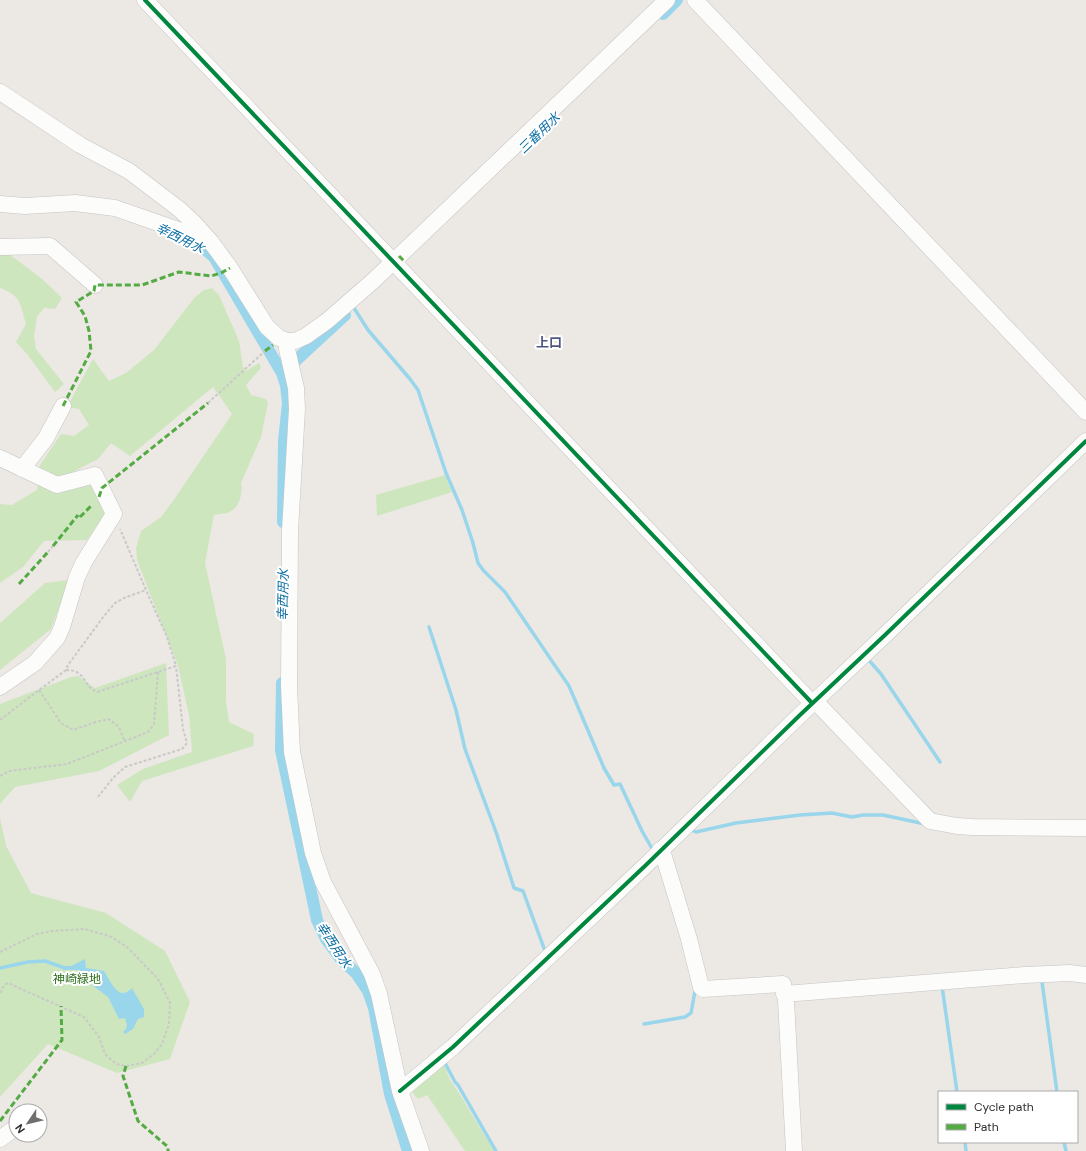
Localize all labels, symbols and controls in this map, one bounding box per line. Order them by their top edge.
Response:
water label: 三番用水 [514,107,565,157]
water label: 幸西用水 [153,219,209,258]
district label: 上口 [536,334,562,351]
water label: 幸西用水 [274,567,292,621]
water label: 幸西用水 [313,919,356,973]
park label: 神崎緑地 [53,971,101,987]
legend [938,1091,1078,1143]
text: Cycle path [974,1099,1034,1115]
north arrow [8,1103,48,1143]
text: Path [974,1119,999,1135]
text: N [12,1121,28,1136]

